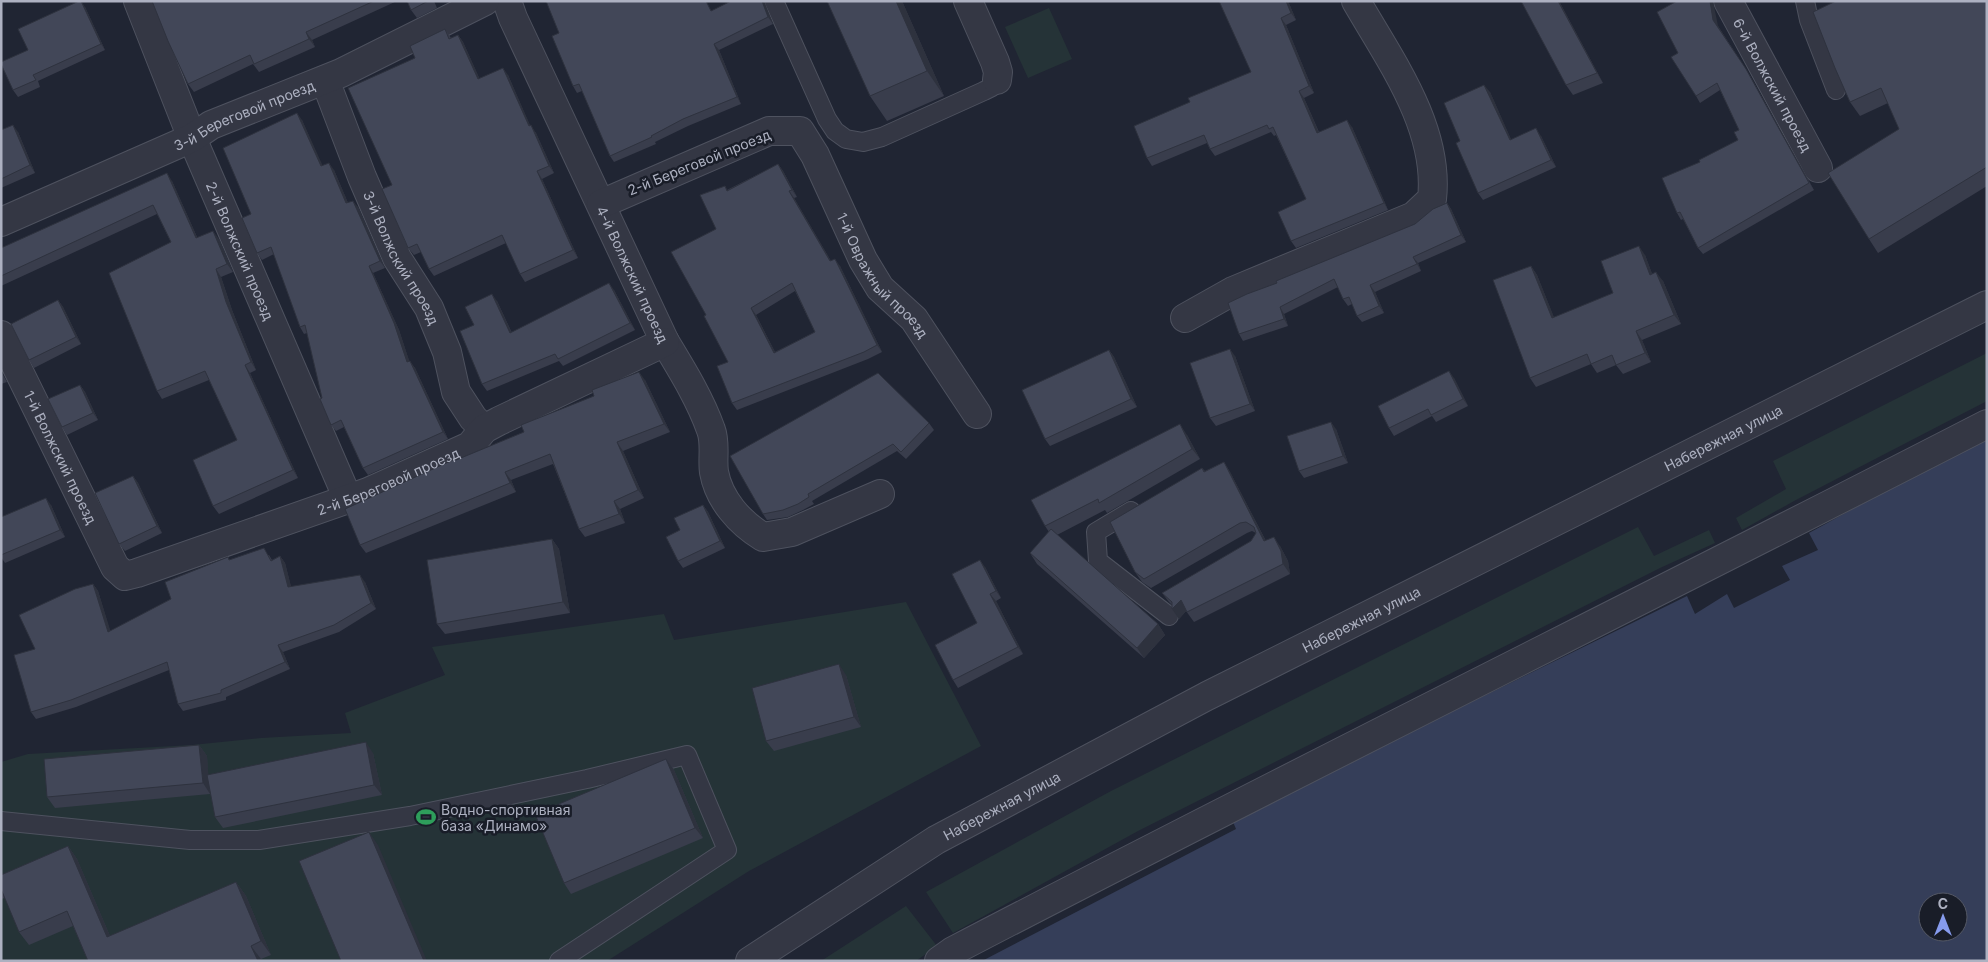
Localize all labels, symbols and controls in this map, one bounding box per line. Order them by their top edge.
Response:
street label: 6-й Волжский проезд [1730,15,1816,155]
street label: 3-й Береговой проезд [171,76,317,154]
street label: 2-й Береговой проезд [625,125,773,199]
street label: 2-й Волжский проезд [203,179,278,323]
street label: 3-й Волжский проезд [360,188,443,327]
street label: 4-й Волжский проезд [594,203,673,346]
street label: 1-й Овражный проезд [834,210,933,341]
street label: 1-й Волжский проезд [21,388,101,527]
street label: Набережная улица [1661,401,1785,474]
street label: 2-й Береговой проезд [315,443,462,518]
street label: Набережная улица [1299,582,1423,656]
street label: Набережная улица [940,767,1063,843]
place label: Водно-спортивная база «Динамо» [441,801,570,834]
sports icon: Водно-спортивная база «Динамо» [415,806,437,828]
north arrow [1918,892,1968,942]
text: С [1938,895,1948,912]

